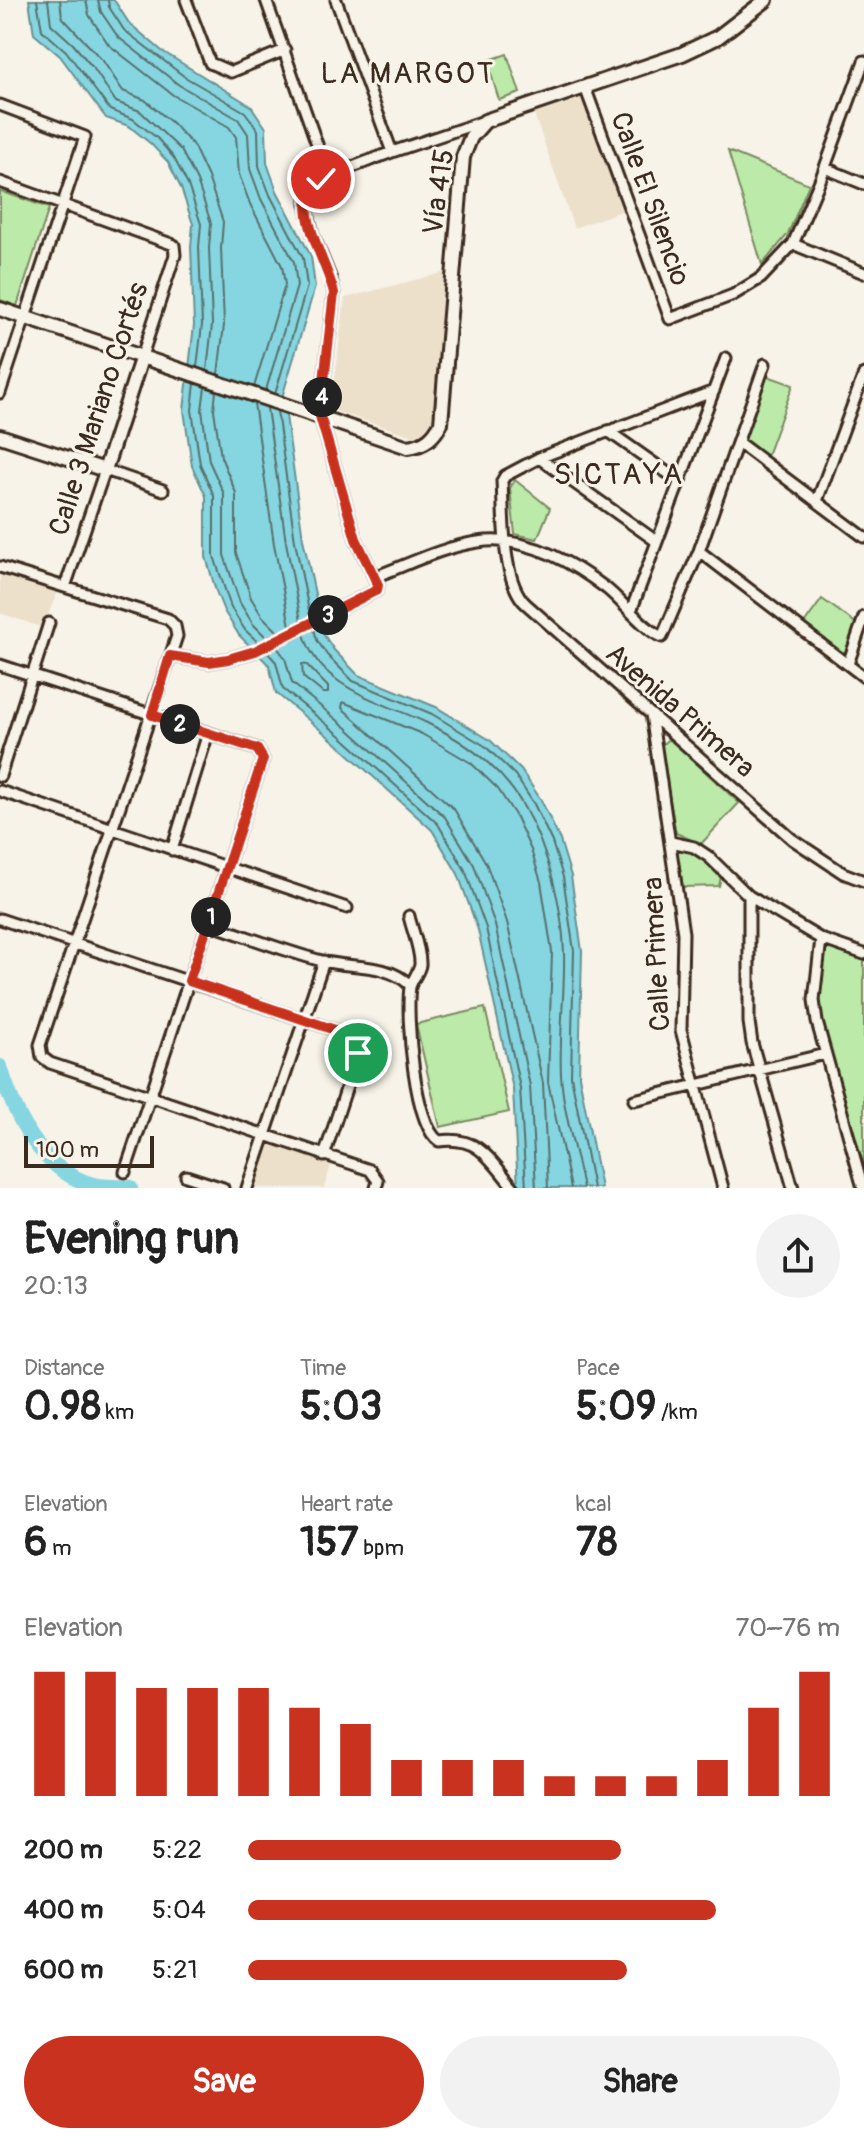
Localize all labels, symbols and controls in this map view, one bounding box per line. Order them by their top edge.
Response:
district label: LA MARGOT [321,55,495,92]
street label: Calle El Silencio [602,107,698,291]
pin [287,145,355,213]
street label: Vía 415 [416,147,462,237]
icon: check [299,157,343,201]
street label: Calle 3 Mariano Cortés [42,278,157,540]
pin: 4 [302,377,342,417]
text: 4 [316,383,328,411]
district label: SICTAYA [554,456,684,493]
pin: 3 [308,595,348,635]
text: 3 [322,601,334,629]
street label: Avenida Primera [598,636,762,786]
pin: 2 [160,704,200,744]
text: 2 [174,710,186,738]
street label: Calle Primera [635,876,679,1032]
pin: 1 [191,897,231,937]
text: 1 [207,903,215,931]
pin [324,1019,392,1087]
icon: arrive [336,1031,380,1075]
scale bar [24,1132,154,1168]
text: 100 m [36,1136,99,1164]
text: Evening run [24,1212,239,1267]
button: share [756,1214,840,1298]
text: 20:13 [24,1270,88,1302]
text: Distance [24,1354,104,1382]
text: Time [300,1354,346,1382]
text: Pace [576,1354,620,1382]
text: 0.98 [24,1382,101,1431]
text: 5:03 [300,1382,382,1431]
text: 5:09 [576,1382,656,1431]
text: km [101,1398,134,1426]
text: /km [656,1398,698,1426]
text: Elevation [24,1490,108,1518]
text: Heart rate [300,1490,393,1518]
text: kcal [576,1490,612,1518]
text: 6 [24,1518,47,1567]
text: 157 [300,1518,358,1567]
text: 78 [576,1518,617,1567]
text: m [47,1534,72,1562]
text: bpm [358,1534,404,1562]
text: Elevation [24,1612,123,1644]
text: 70–76 m [736,1612,840,1644]
text: 200 m [24,1834,103,1866]
text: 5:22 [152,1834,202,1866]
text: 400 m [24,1894,103,1926]
text: 5:04 [152,1894,206,1926]
text: 600 m [24,1954,103,1986]
text: 5:21 [152,1954,198,1986]
button: Save [24,2036,424,2128]
button: Share [440,2036,840,2128]

